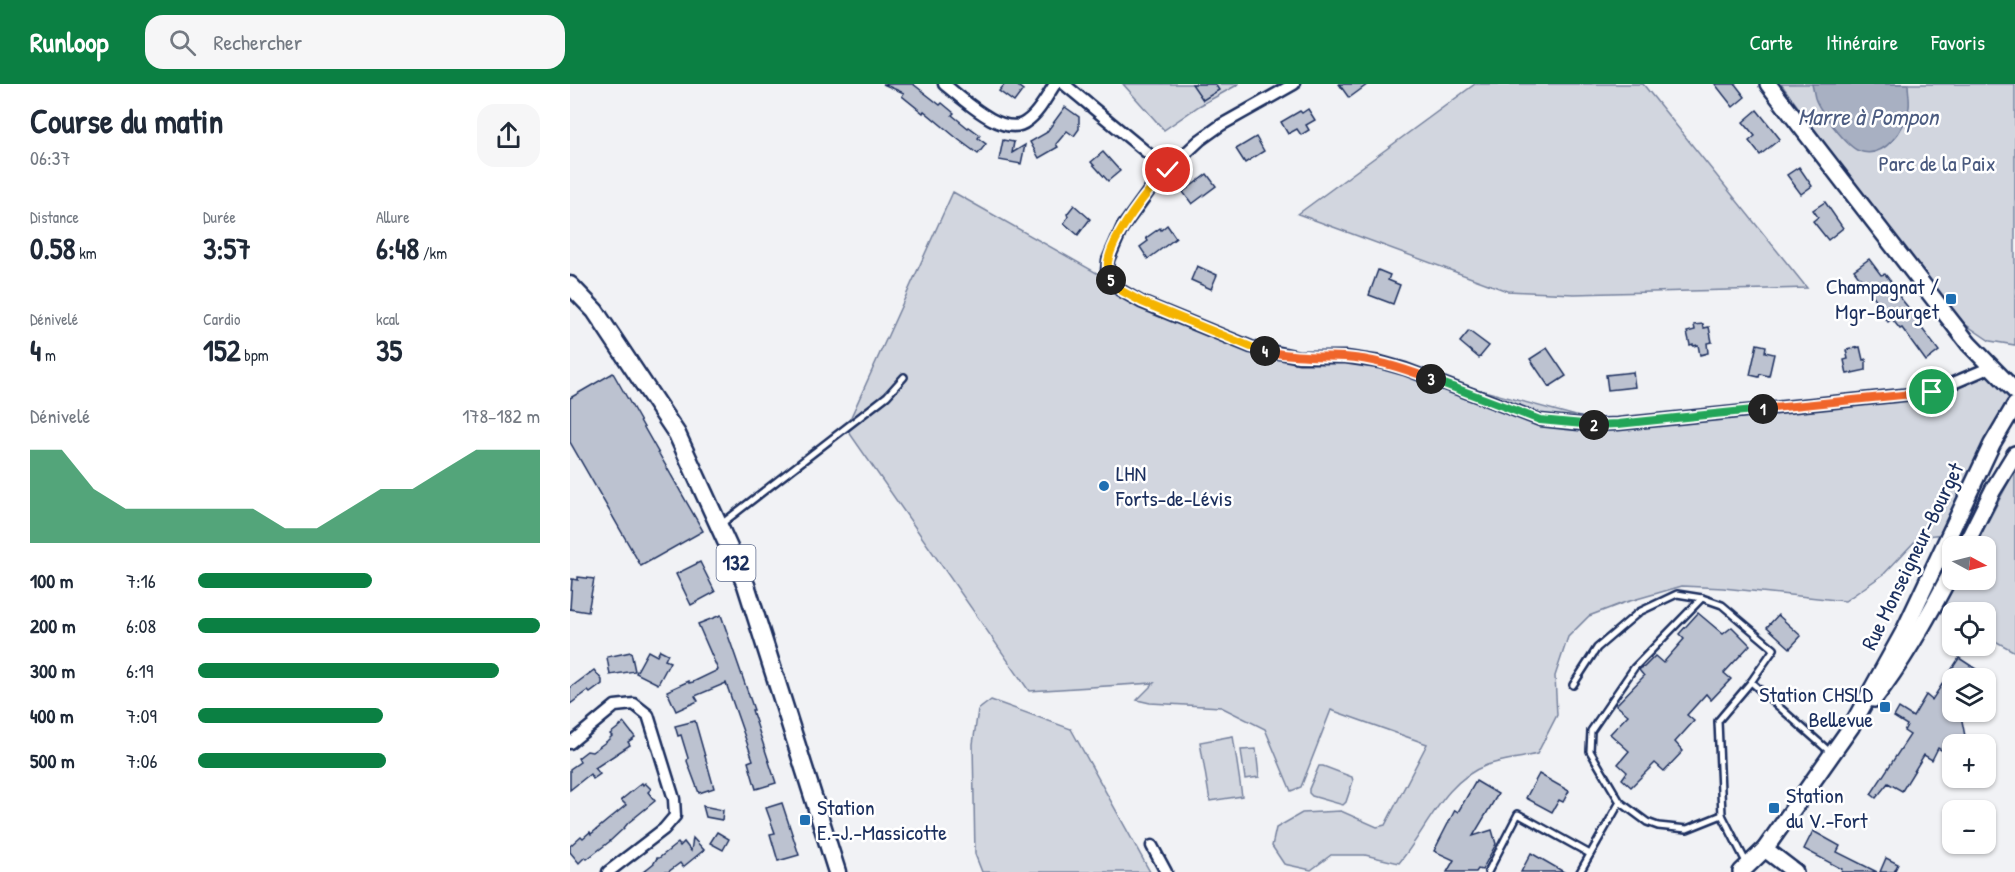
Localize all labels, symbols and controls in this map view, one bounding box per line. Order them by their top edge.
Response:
search box [145,15,565,69]
text: Runloop [30,23,109,61]
icon: search [166,26,199,59]
text: Rechercher [214,27,302,57]
text: Carte [1750,28,1793,57]
text: Itinéraire [1826,28,1898,57]
text: Favoris [1931,28,1985,57]
text: Course du matin [30,99,223,143]
water label: Marre à Pompon [1798,100,1940,133]
button: share [477,104,540,167]
text: 06:37 [30,144,70,171]
pin [1142,144,1193,195]
park label: Parc de la Paix [1878,148,1996,178]
icon: check [1151,153,1184,186]
text: Distance [30,206,79,228]
text: Durée [203,206,236,228]
text: Allure [376,206,410,228]
text: 0.58 [30,228,76,268]
text: 3:57 [203,228,251,268]
text: 6:48 [376,228,419,268]
text: km [76,242,97,264]
text: /km [419,242,447,264]
pin: 5 [1096,265,1126,295]
text: 5 [1108,269,1114,291]
place label: Champagnat / Mgr-Bourget [1826,271,1939,326]
marker: Champagnat / Mgr-Bourget [1944,292,1958,306]
text: Dénivelé [30,308,78,330]
text: Cardio [203,308,240,330]
text: kcal [376,308,399,330]
text: 4 [30,330,41,370]
text: 152 [203,330,241,370]
text: 35 [376,330,402,370]
pin: 4 [1250,336,1280,366]
text: 4 [1262,340,1268,362]
text: m [41,344,56,366]
text: bpm [241,344,269,366]
pin: 3 [1416,364,1446,394]
pin [1906,366,1957,417]
text: 3 [1427,368,1435,390]
icon: arrive [1915,375,1948,408]
pin: 1 [1748,394,1778,424]
text: 1 [1760,398,1766,420]
text: Dénivelé [30,402,90,429]
text: 178–182 m [462,402,540,429]
pin: 2 [1579,410,1609,440]
text: 2 [1590,414,1598,436]
street label: Rue Monseigneur-Bourget [1854,457,1971,655]
place label: LHN Forts-de-Lévis [1115,458,1232,513]
marker: LHN Forts-de-Lévis [1097,479,1111,493]
north arrow [1942,536,1996,590]
map controls [1942,536,1996,854]
road number: 132 [716,545,756,581]
text: 100 m [30,567,73,594]
text: 7:16 [126,567,156,594]
button: locate [1942,602,1996,656]
text: 200 m [30,612,75,639]
text: 6:08 [126,612,156,639]
text: 300 m [30,657,75,684]
text: 6:19 [126,657,153,684]
button: layers [1942,668,1996,722]
place label: Station CHSLD Bellevue [1759,679,1874,734]
marker: Station CHSLD Bellevue [1878,700,1892,714]
text: 400 m [30,702,74,729]
text: 7:09 [126,702,157,729]
button: + [1942,734,1996,788]
text: 500 m [30,747,75,774]
text: 7:06 [126,747,157,774]
place label: Station du V.-Fort [1786,780,1868,835]
place label: Station E.-J.-Massicotte [817,792,947,847]
button: − [1942,800,1996,854]
marker: Station du V.-Fort [1767,801,1781,815]
marker: Station E.-J.-Massicotte [798,813,812,827]

